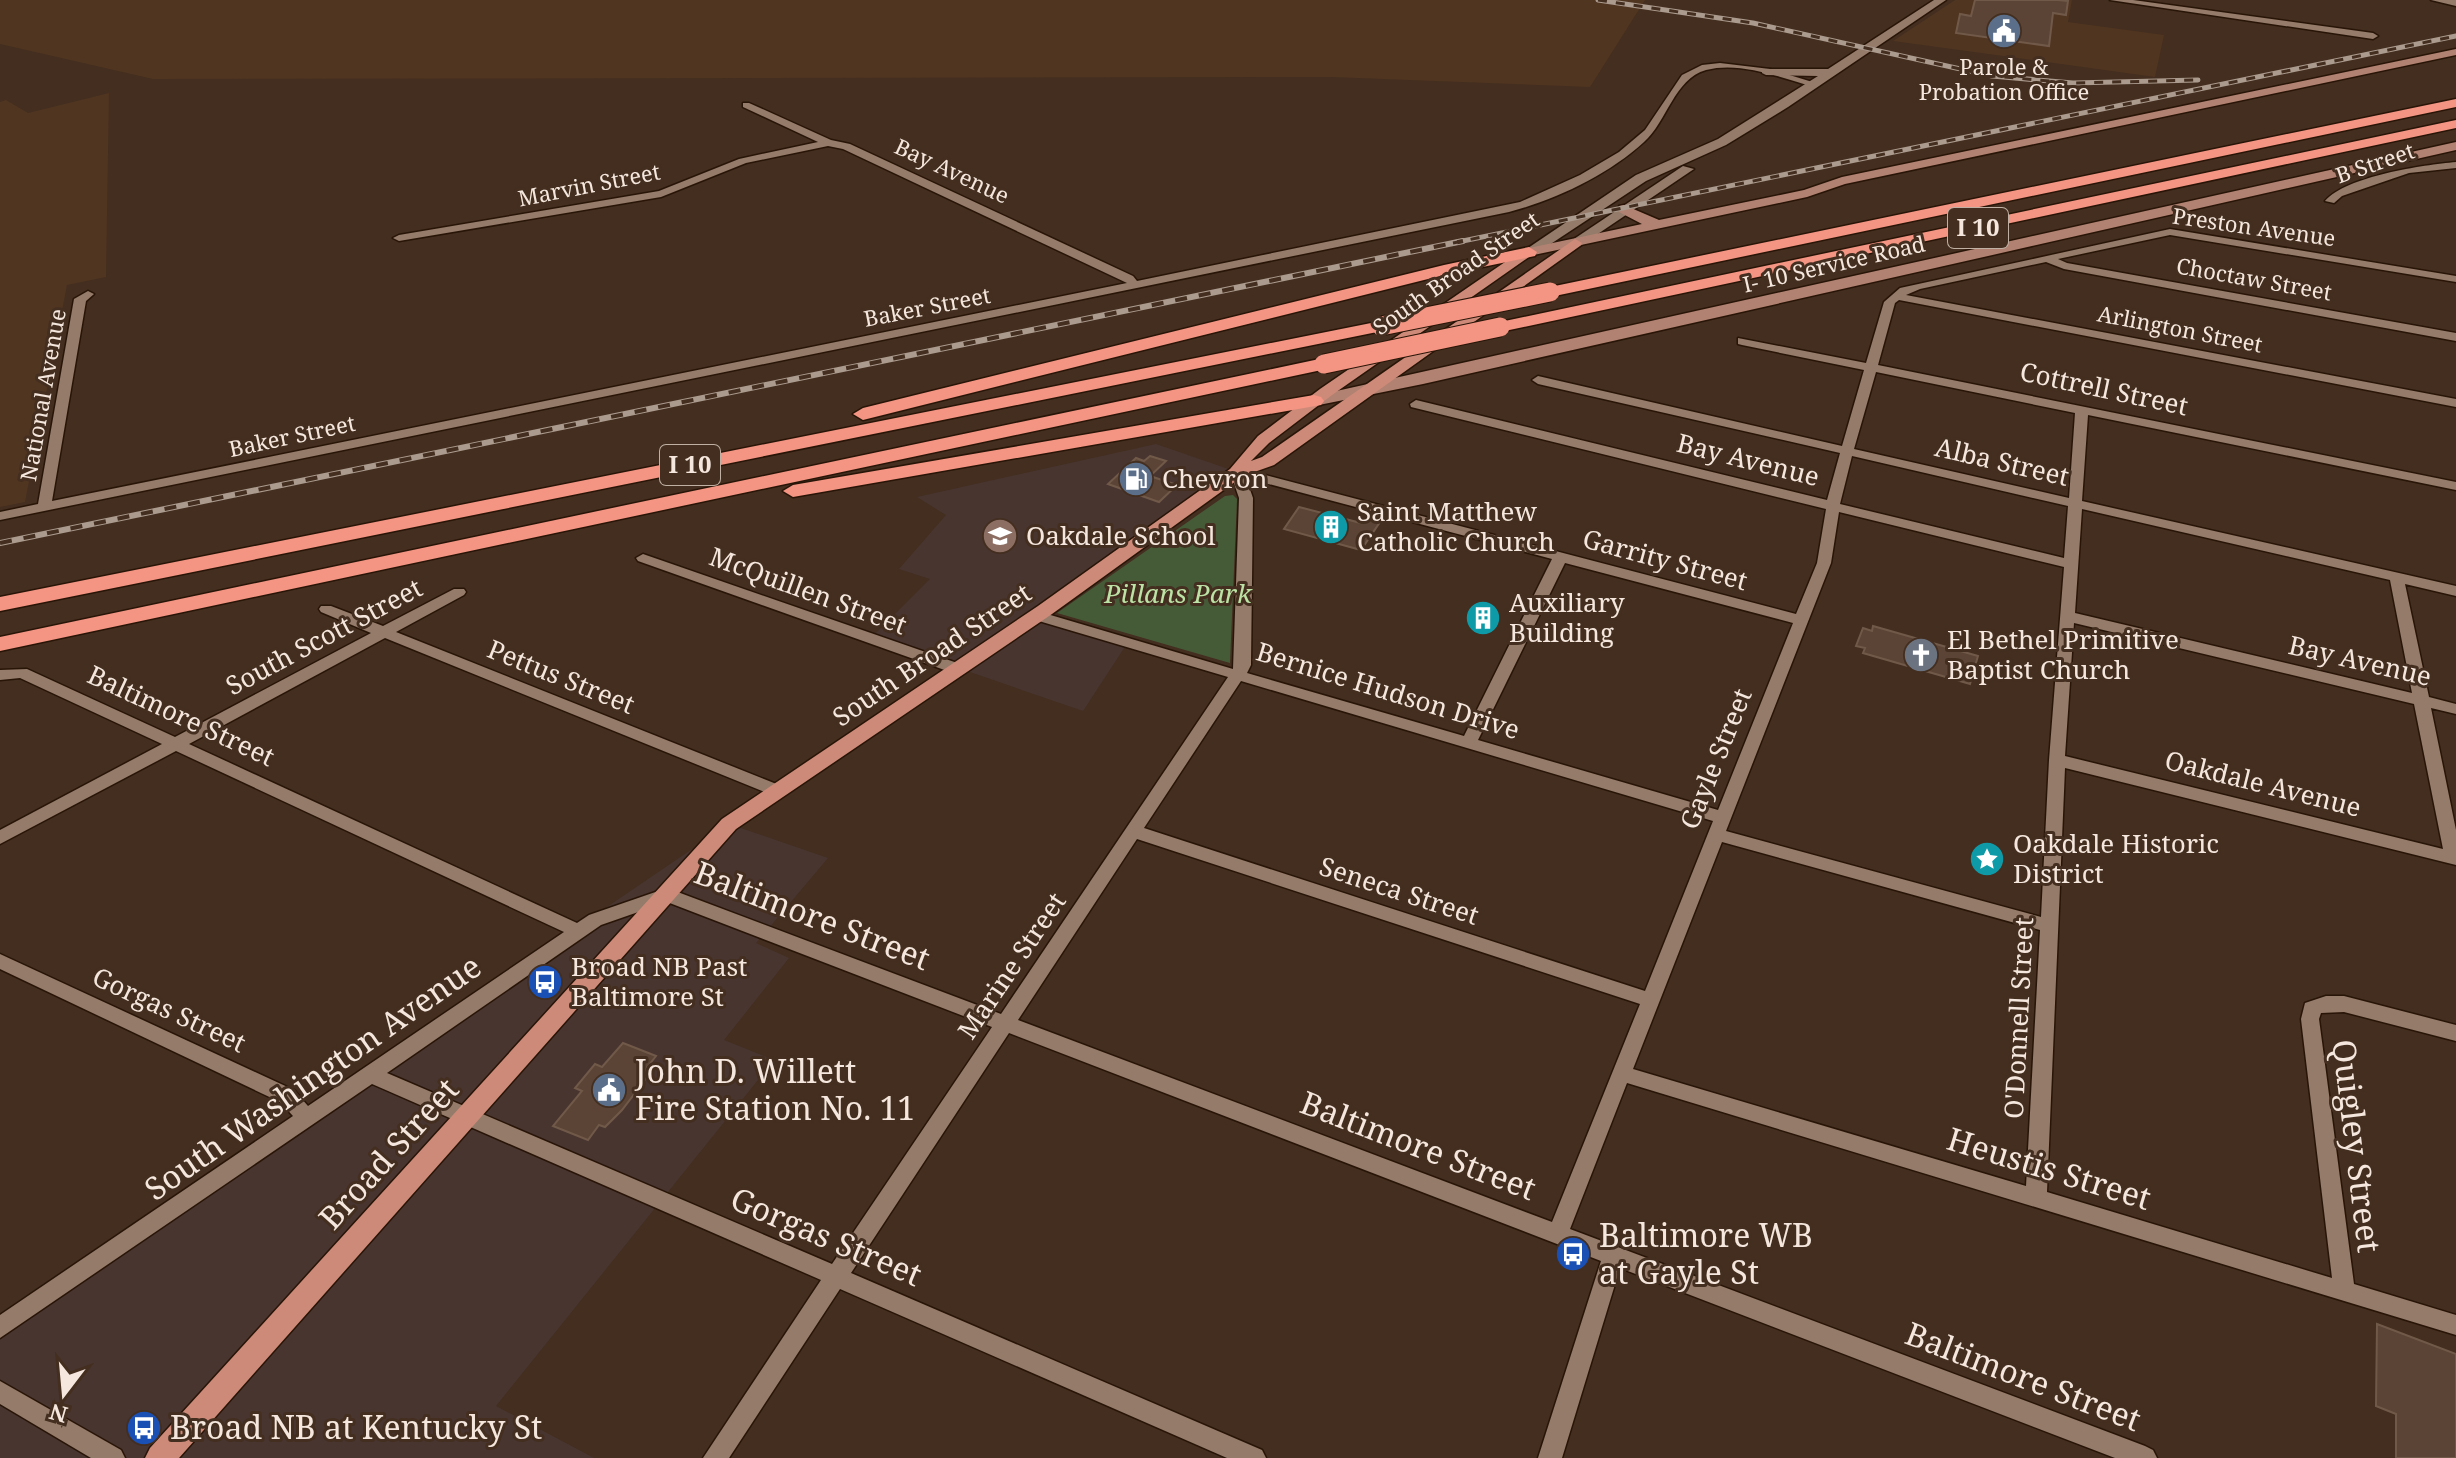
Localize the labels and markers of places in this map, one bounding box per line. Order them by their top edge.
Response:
public building icon: Parole & Probation Office [1985,12,2023,50]
place label: Parole & Probation Office [1919,51,2089,106]
fuel station icon: Chevron [1117,460,1155,498]
place label: Chevron [1162,460,1268,496]
place label: Saint Matthew Catholic Church [1357,493,1555,559]
building icon: Saint Matthew Catholic Church [1312,508,1350,546]
school or university icon: Oakdale School [981,517,1019,555]
place label: Oakdale School [1026,517,1215,553]
place label: Auxiliary Building [1509,584,1625,650]
building icon: Auxiliary Building [1464,599,1502,637]
place label: El Bethel Primitive Baptist Church [1947,621,2179,687]
church icon: El Bethel Primitive Baptist Church [1902,636,1940,674]
place label: Oakdale Historic District [2013,825,2219,891]
place icon: Oakdale Historic District [1968,840,2006,878]
place label: Broad NB Past Baltimore St [571,948,747,1014]
bus stop icon: Broad NB Past Baltimore St [526,963,564,1001]
place label: John D. Willett Fire Station No. 11 [634,1049,915,1129]
public building icon: John D. Willett Fire Station No. 11 [590,1071,628,1109]
place label: Baltimore WB at Gayle St [1599,1213,1813,1293]
bus stop icon: Baltimore WB at Gayle St [1554,1235,1592,1273]
place label: Broad NB at Kentucky St [170,1405,542,1448]
bus stop icon: Broad NB at Kentucky St [125,1409,163,1447]

